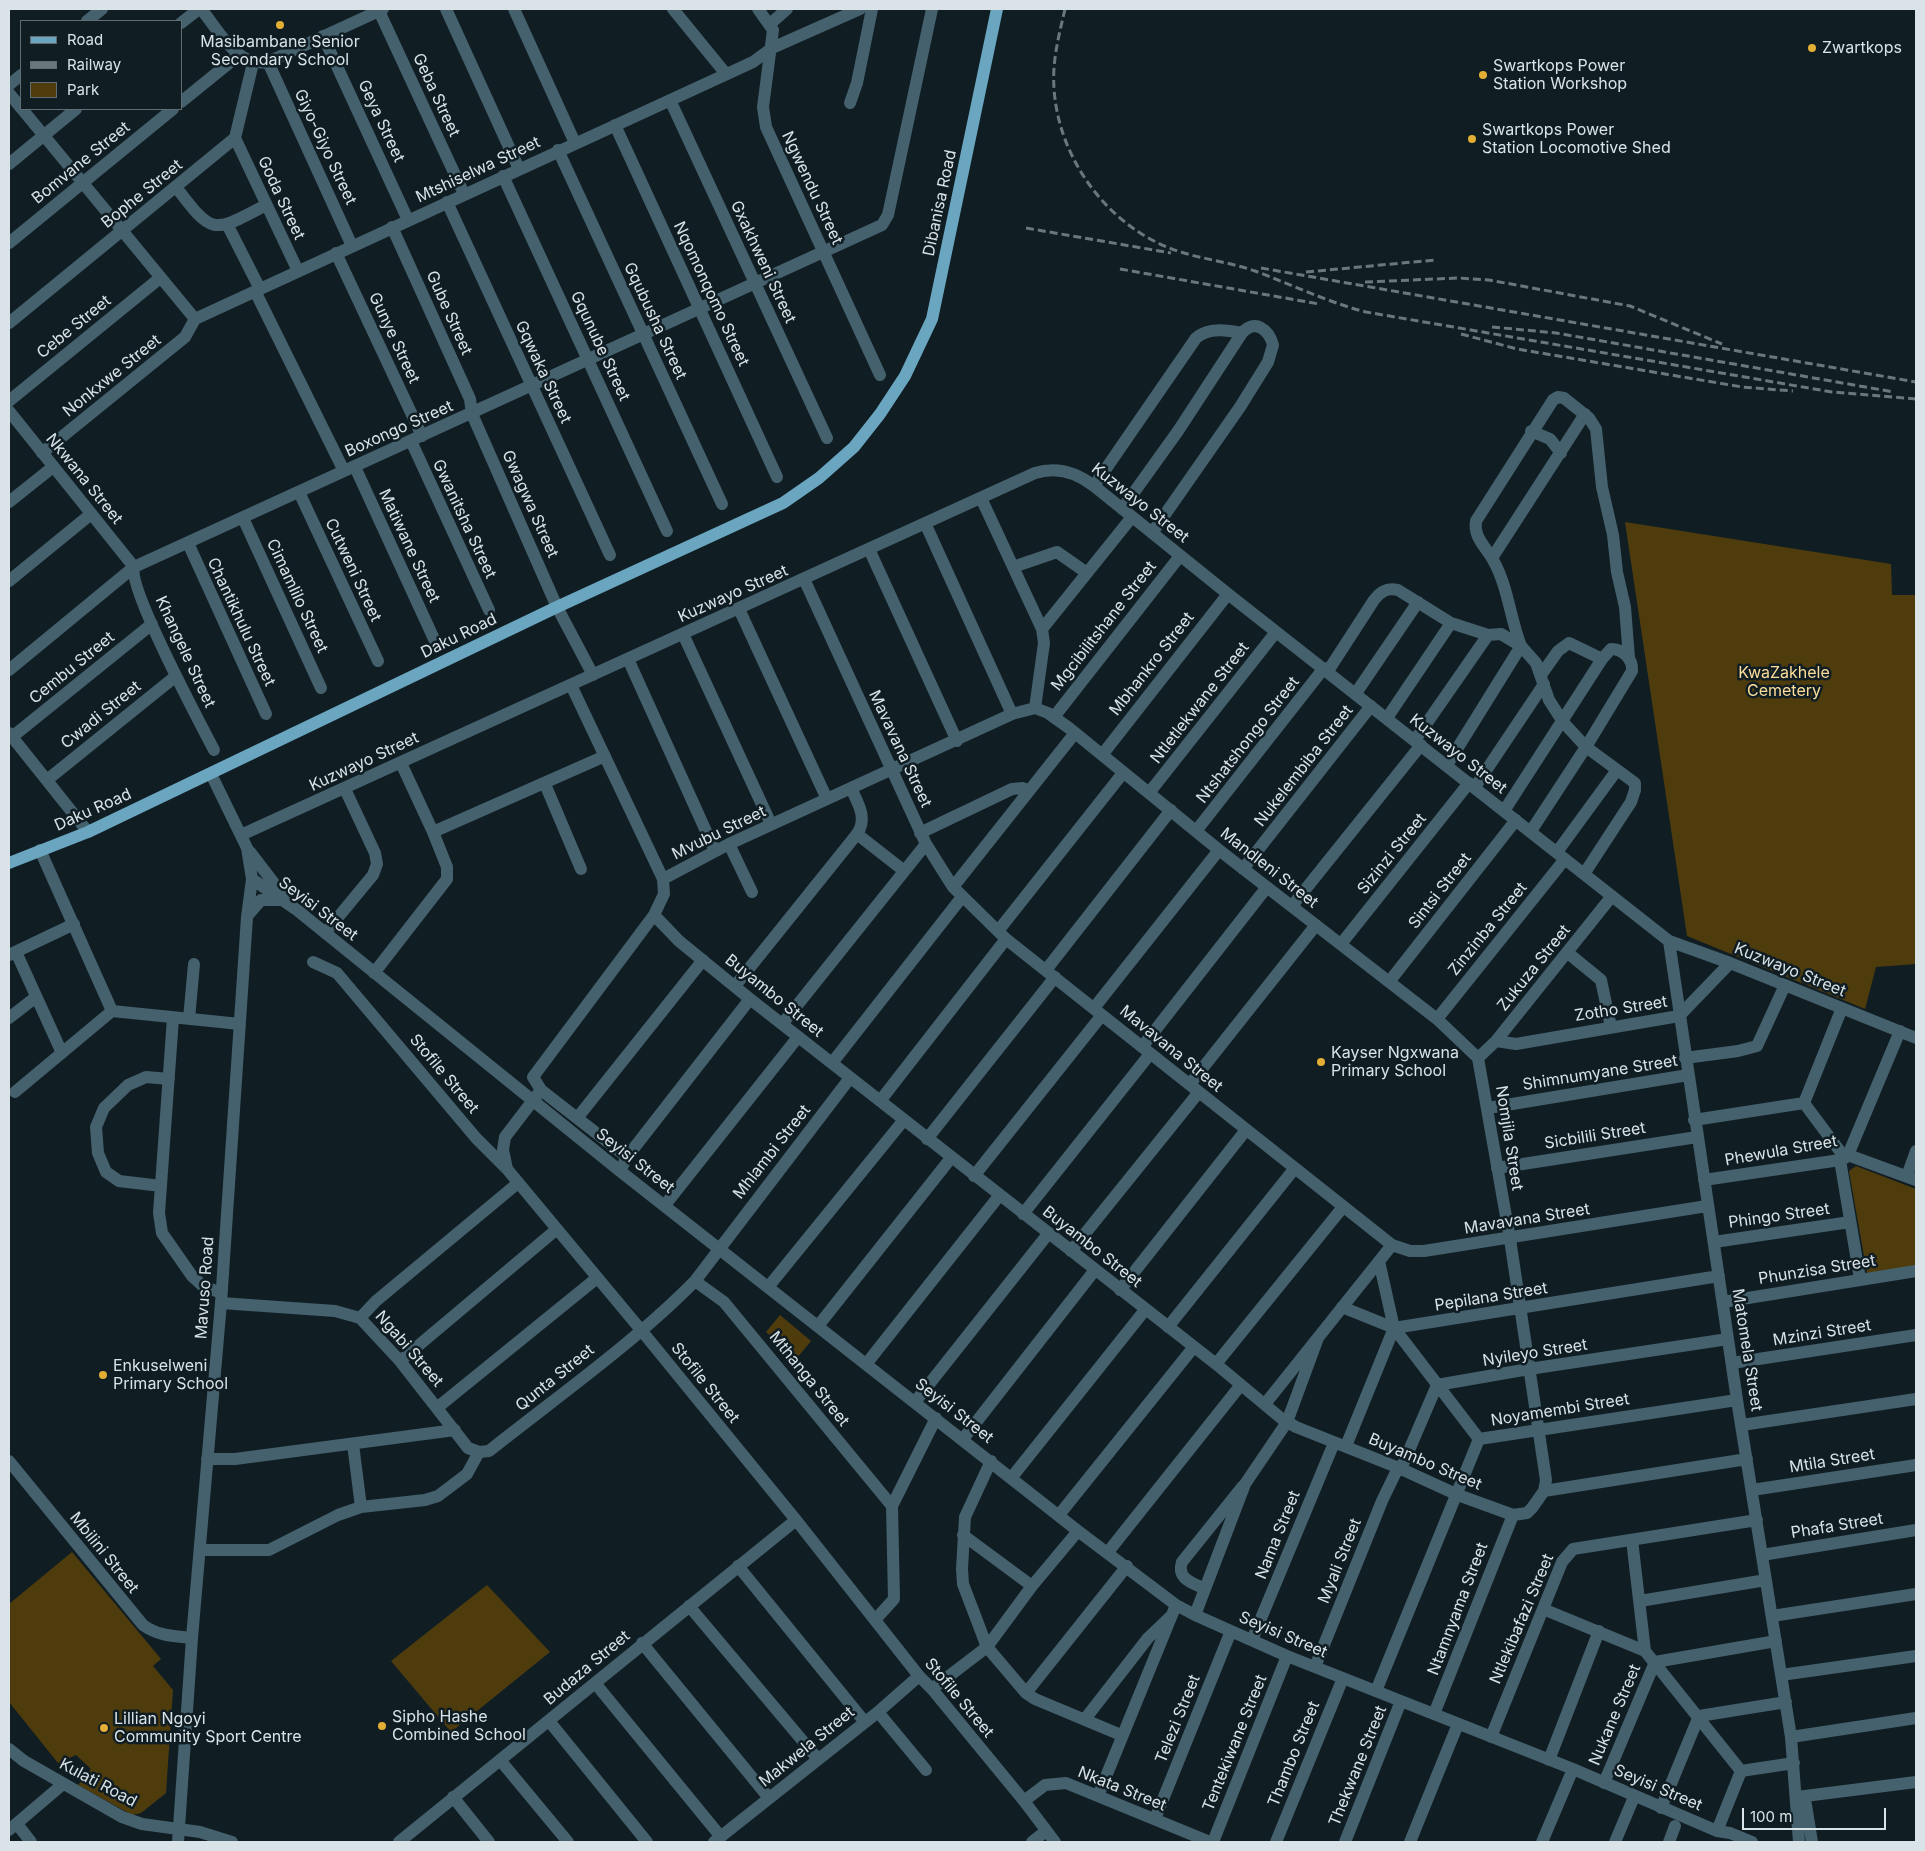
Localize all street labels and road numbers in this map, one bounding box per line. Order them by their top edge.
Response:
street label: Geba Street [408,50,464,140]
street label: Geya Street [354,77,408,165]
street label: Giyo-Giyo Street [290,86,360,208]
street label: Bomvane Street [28,118,134,208]
street label: Ngwendu Street [777,128,847,248]
street label: Mtshiselwa Street [413,133,543,207]
street label: Dibanisa Road [919,148,961,258]
street label: Goda Street [253,153,309,243]
street label: Bophe Street [98,156,186,232]
street label: Gxakhweni Street [726,198,800,326]
street label: Nqomonqomo Street [669,219,753,369]
street label: Gqubusha Street [619,259,691,383]
street label: Gube Street [422,268,476,358]
street label: Gqunube Street [566,288,634,404]
street label: Gunye Street [365,289,423,387]
street label: Cebe Street [33,291,115,363]
street label: Gqwaka Street [511,318,575,426]
street label: Nonkxwe Street [59,331,165,421]
street label: Boxongo Street [342,397,456,461]
street label: Nkwana Street [42,430,126,528]
street label: Gwagwa Street [498,447,562,561]
street label: Gwanitsha Street [428,457,500,581]
street label: Kuzwayo Street [1087,459,1193,547]
street label: Matiwane Street [374,486,444,606]
street label: Cutweni Street [321,515,385,625]
street label: Cimamlilo Street [262,536,332,656]
street label: Chantikhulu Street [203,555,279,689]
street label: Mgcibilitshane Street [1047,557,1161,695]
street label: Kuzwayo Street [675,561,791,627]
street label: Khangele Street [151,593,219,711]
street label: Mbhankro Street [1106,608,1198,720]
street label: Daku Road [418,609,500,663]
street label: Cembu Street [26,628,118,708]
street label: Ntletlekwane Street [1147,639,1253,767]
street label: Ntshatshongo Street [1193,673,1303,807]
street label: Cwadi Street [57,677,145,753]
street label: Mavavana Street [864,687,936,811]
street label: Nukelembiba Street [1251,701,1357,831]
street label: Kuzwayo Street [1405,710,1511,798]
street label: Kuzwayo Street [306,728,422,796]
street label: Daku Road [52,785,134,835]
street label: Mvubu Street [669,802,769,864]
street label: Sizinzi Street [1353,810,1431,898]
street label: Mandleni Street [1216,824,1322,912]
street label: Sintsi Street [1405,849,1475,933]
street label: Seyisi Street [275,873,361,945]
street label: Zinzinba Street [1445,879,1531,979]
street label: Zukuza Street [1493,921,1575,1015]
street label: Kuzwayo Street [1732,939,1848,1001]
street label: Buyambo Street [721,951,827,1041]
street label: Zotho Street [1573,992,1669,1026]
street label: Mavavana Street [1116,1002,1226,1096]
street label: Stofile Street [405,1030,483,1118]
street label: Shimnumyane Street [1521,1051,1679,1095]
street label: Nomjila Street [1491,1084,1527,1192]
street label: Mhlambi Street [729,1101,815,1203]
street label: Sicbilili Street [1543,1119,1647,1153]
street label: Seyisi Street [592,1124,678,1198]
street label: Phewula Street [1723,1132,1839,1170]
street label: Phingo Street [1727,1199,1831,1233]
street label: Mavavana Street [1463,1200,1591,1238]
street label: Buyambo Street [1038,1202,1146,1292]
street label: Mavuso Road [192,1236,218,1340]
street label: Phunzisa Street [1757,1251,1877,1289]
street label: Pepilana Street [1433,1279,1549,1315]
street label: Matomela Street [1728,1287,1766,1413]
street label: Ngabi Street [371,1307,447,1391]
street label: Mzinzi Street [1772,1316,1872,1350]
street label: Mthanga Street [765,1328,853,1430]
street label: Nyileyo Street [1481,1335,1589,1371]
street label: Stofile Street [667,1339,743,1427]
street label: Qunta Street [512,1341,598,1415]
street label: Seyisi Street [911,1374,997,1448]
street label: Noyamembi Street [1489,1390,1631,1430]
street label: Buyambo Street [1366,1430,1484,1494]
street label: Mtila Street [1788,1445,1876,1477]
street label: Nama Street [1252,1488,1304,1582]
street label: Mbilini Street [65,1509,143,1597]
street label: Phafa Street [1790,1509,1884,1543]
street label: Myali Street [1314,1516,1366,1606]
street label: Ntamnyama Street [1424,1540,1492,1678]
street label: Ntlekibafazi Street [1486,1551,1558,1687]
street label: Seyisi Street [1236,1608,1330,1662]
street label: Budaza Street [540,1627,634,1709]
street label: Stofile Street [920,1654,998,1742]
street label: Nukane Street [1585,1662,1645,1768]
street label: Telezi Street [1152,1672,1204,1766]
street label: Tentekiwane Street [1199,1672,1271,1814]
street label: Thambo Street [1264,1699,1324,1809]
street label: Makwela Street [756,1703,858,1791]
street label: Thekwane Street [1325,1703,1391,1829]
street label: Kulati Road [56,1755,140,1811]
street label: Seyisi Street [1611,1761,1705,1815]
street label: Nkata Street [1075,1763,1169,1815]

